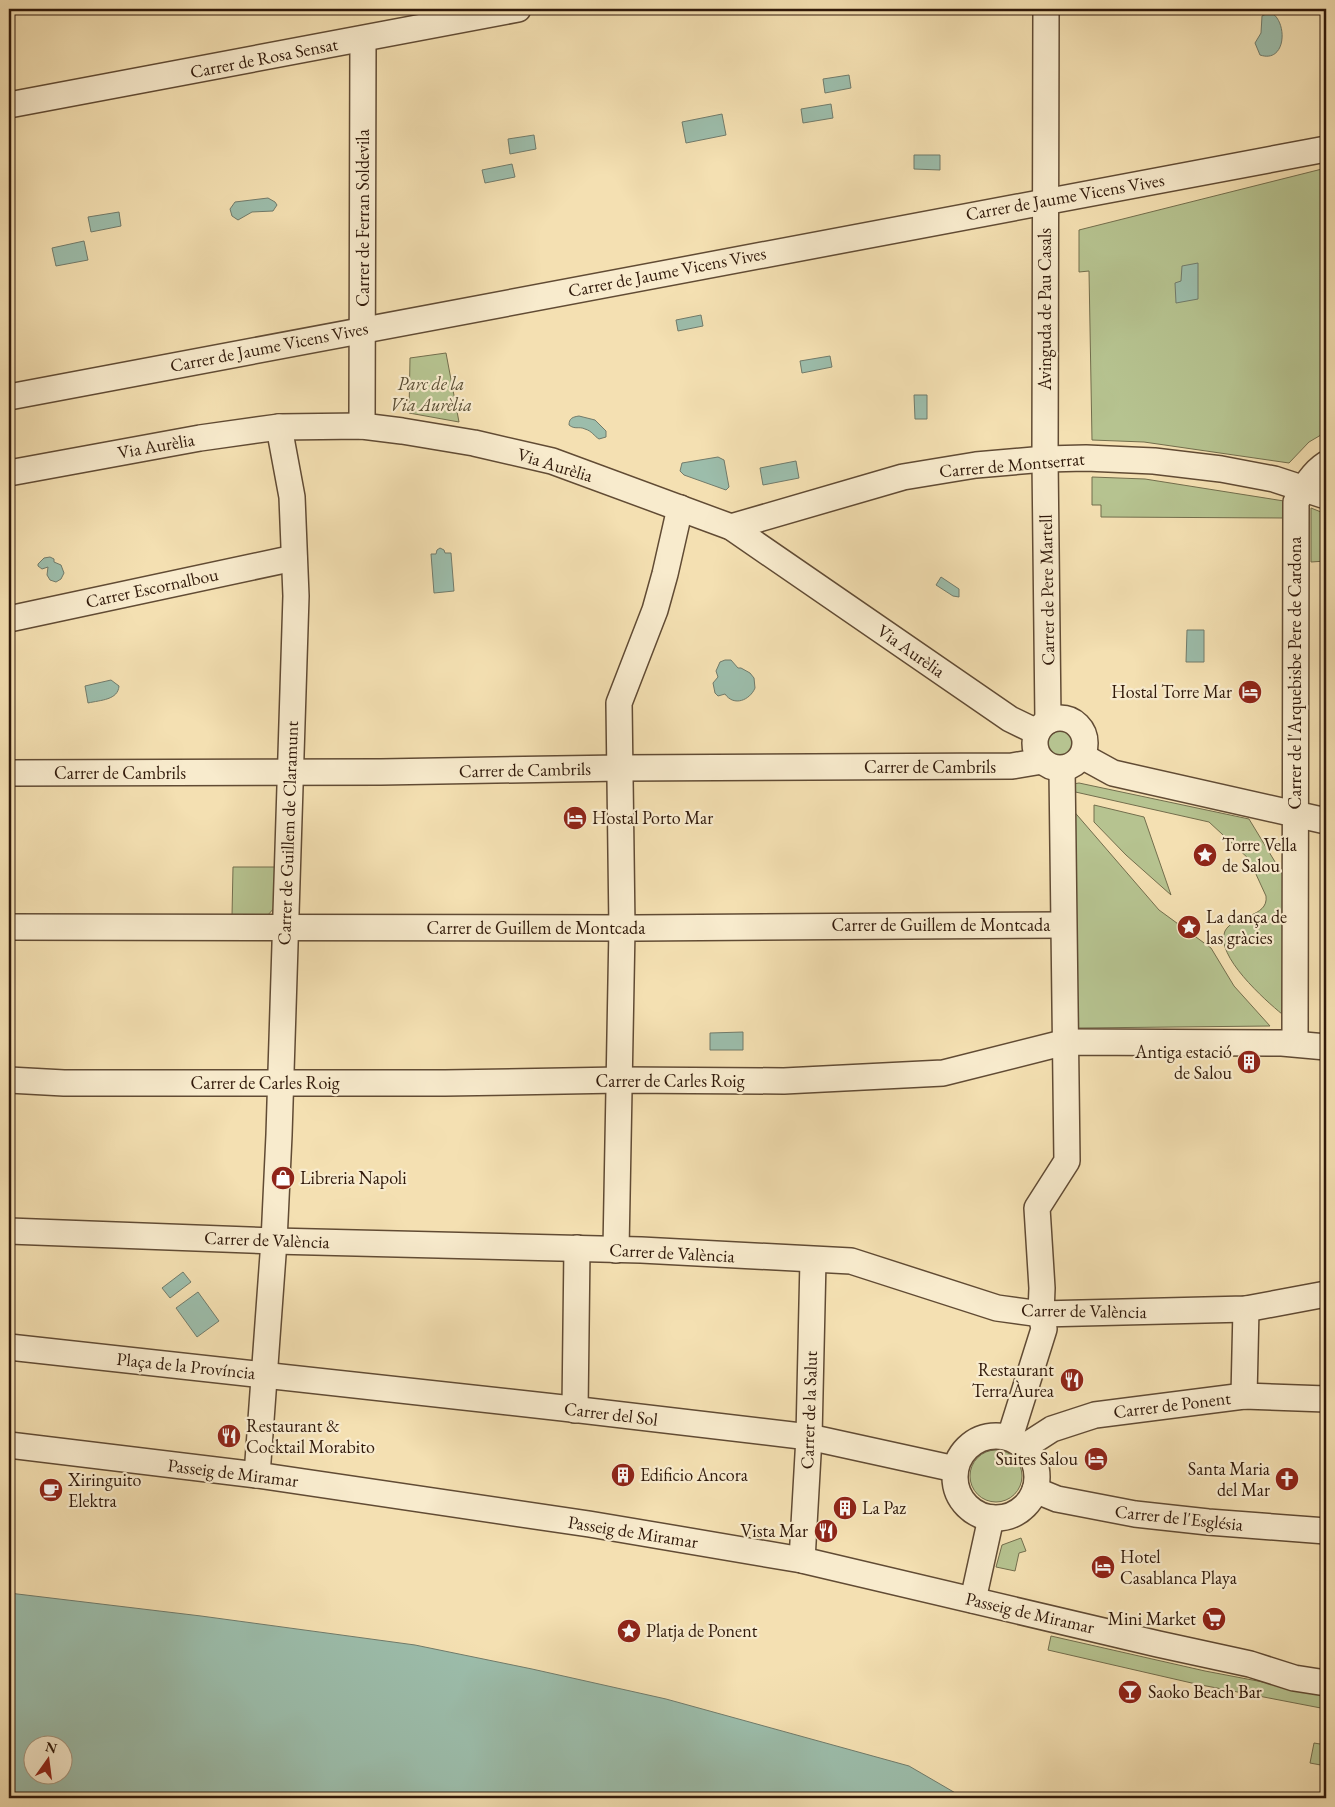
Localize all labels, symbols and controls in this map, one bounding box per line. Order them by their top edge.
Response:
street label: Carrer de Rosa Sensat [188,32,340,83]
street label: Carrer de Ferran Soldevila [351,128,374,307]
street label: Carrer de Jaume Vicens Vives [964,168,1166,225]
street label: Avinguda de Pau Casals [1033,228,1056,391]
street label: Carrer de Jaume Vicens Vives [566,241,768,302]
street label: Carrer de Jaume Vicens Vives [168,316,370,377]
park label: Parc de la Via Aurèlia [390,372,472,416]
street label: Via Aurèlia [116,427,197,464]
street label: Via Aurèlia [515,442,596,487]
street label: Carrer de Montserrat [938,447,1086,482]
street label: Carrer de Pere Martell [1034,514,1059,666]
street label: Carrer de l'Arquebisbe Pere de Cardona [1283,536,1306,810]
street label: Carrer Escornalbou [83,562,221,613]
street label: Via Aurèlia [873,619,950,683]
hotel icon: Hostal Torre Mar [1237,679,1263,705]
place label: Hostal Torre Mar [1111,680,1232,703]
street label: Carrer de Guillem de Claramunt [272,720,303,946]
street label: Carrer de Cambrils [864,755,996,778]
street label: Carrer de Cambrils [459,757,591,782]
street label: Carrer de Cambrils [54,761,186,784]
hotel icon: Hostal Porto Mar [562,805,588,831]
place label: Hostal Porto Mar [592,806,713,829]
place label: Torre Vella de Salou [1222,833,1298,877]
place icon: Torre Vella de Salou [1192,842,1218,868]
place label: La dança de las gràcies [1206,905,1287,949]
street label: Carrer de Guillem de Montcada [832,913,1051,936]
place icon: La dança de las gràcies [1176,914,1202,940]
street label: Carrer de Guillem de Montcada [427,916,646,939]
place label: Antiga estació de Salou [1134,1040,1233,1084]
building icon: Antiga estació de Salou [1236,1049,1262,1075]
street label: Carrer de Carles Roig [595,1069,745,1092]
street label: Carrer de Carles Roig [190,1071,340,1094]
shop icon: Libreria Napoli [270,1165,296,1191]
place label: Libreria Napoli [300,1166,407,1189]
street label: Carrer de València [204,1226,331,1253]
street label: Carrer de València [609,1238,736,1267]
street label: Carrer de València [1021,1298,1148,1323]
street label: Plaça de la Província [116,1347,257,1384]
street label: Carrer de la Salut [795,1350,822,1470]
place label: Restaurant Terra Àurea [972,1358,1055,1402]
restaurant icon: Restaurant Terra Àurea [1059,1367,1085,1393]
street label: Carrer de Ponent [1112,1386,1232,1423]
street label: Carrer del Sol [563,1396,659,1431]
place label: Restaurant & Cocktail Morabito [246,1414,375,1458]
restaurant icon: Restaurant & Cocktail Morabito [216,1423,242,1449]
hotel icon: Suites Salou [1083,1446,1109,1472]
place label: Suites Salou [995,1447,1079,1470]
street label: Passeig de Miramar [166,1453,300,1492]
place label: Santa Maria del Mar [1188,1457,1271,1501]
building icon: Edificio Ancora [610,1462,636,1488]
place label: Edificio Ancora [640,1463,749,1486]
church icon: Santa Maria del Mar [1274,1466,1300,1492]
place label: Xiringuito Elektra [67,1468,141,1512]
cafe icon: Xiringuito Elektra [38,1477,64,1503]
building icon: La Paz [832,1495,858,1521]
place label: La Paz [862,1496,906,1519]
street label: Carrer de l'Església [1114,1499,1245,1536]
street label: Passeig de Miramar [566,1510,700,1553]
restaurant icon: Vista Mar [813,1518,839,1544]
place label: Vista Mar [741,1519,808,1542]
place label: Hotel Casablanca Playa [1120,1545,1238,1589]
hotel icon: Hotel Casablanca Playa [1090,1554,1116,1580]
street label: Passeig de Miramar [963,1587,1097,1639]
supermarket icon: Mini Market [1201,1606,1227,1632]
place label: Mini Market [1108,1607,1196,1630]
place icon: Platja de Ponent [616,1618,642,1644]
place label: Platja de Ponent [646,1619,758,1642]
bar icon: Saoko Beach Bar [1117,1679,1143,1705]
place label: Saoko Beach Bar [1148,1680,1262,1703]
north arrow [22,1734,72,1784]
text: N [43,1737,59,1758]

